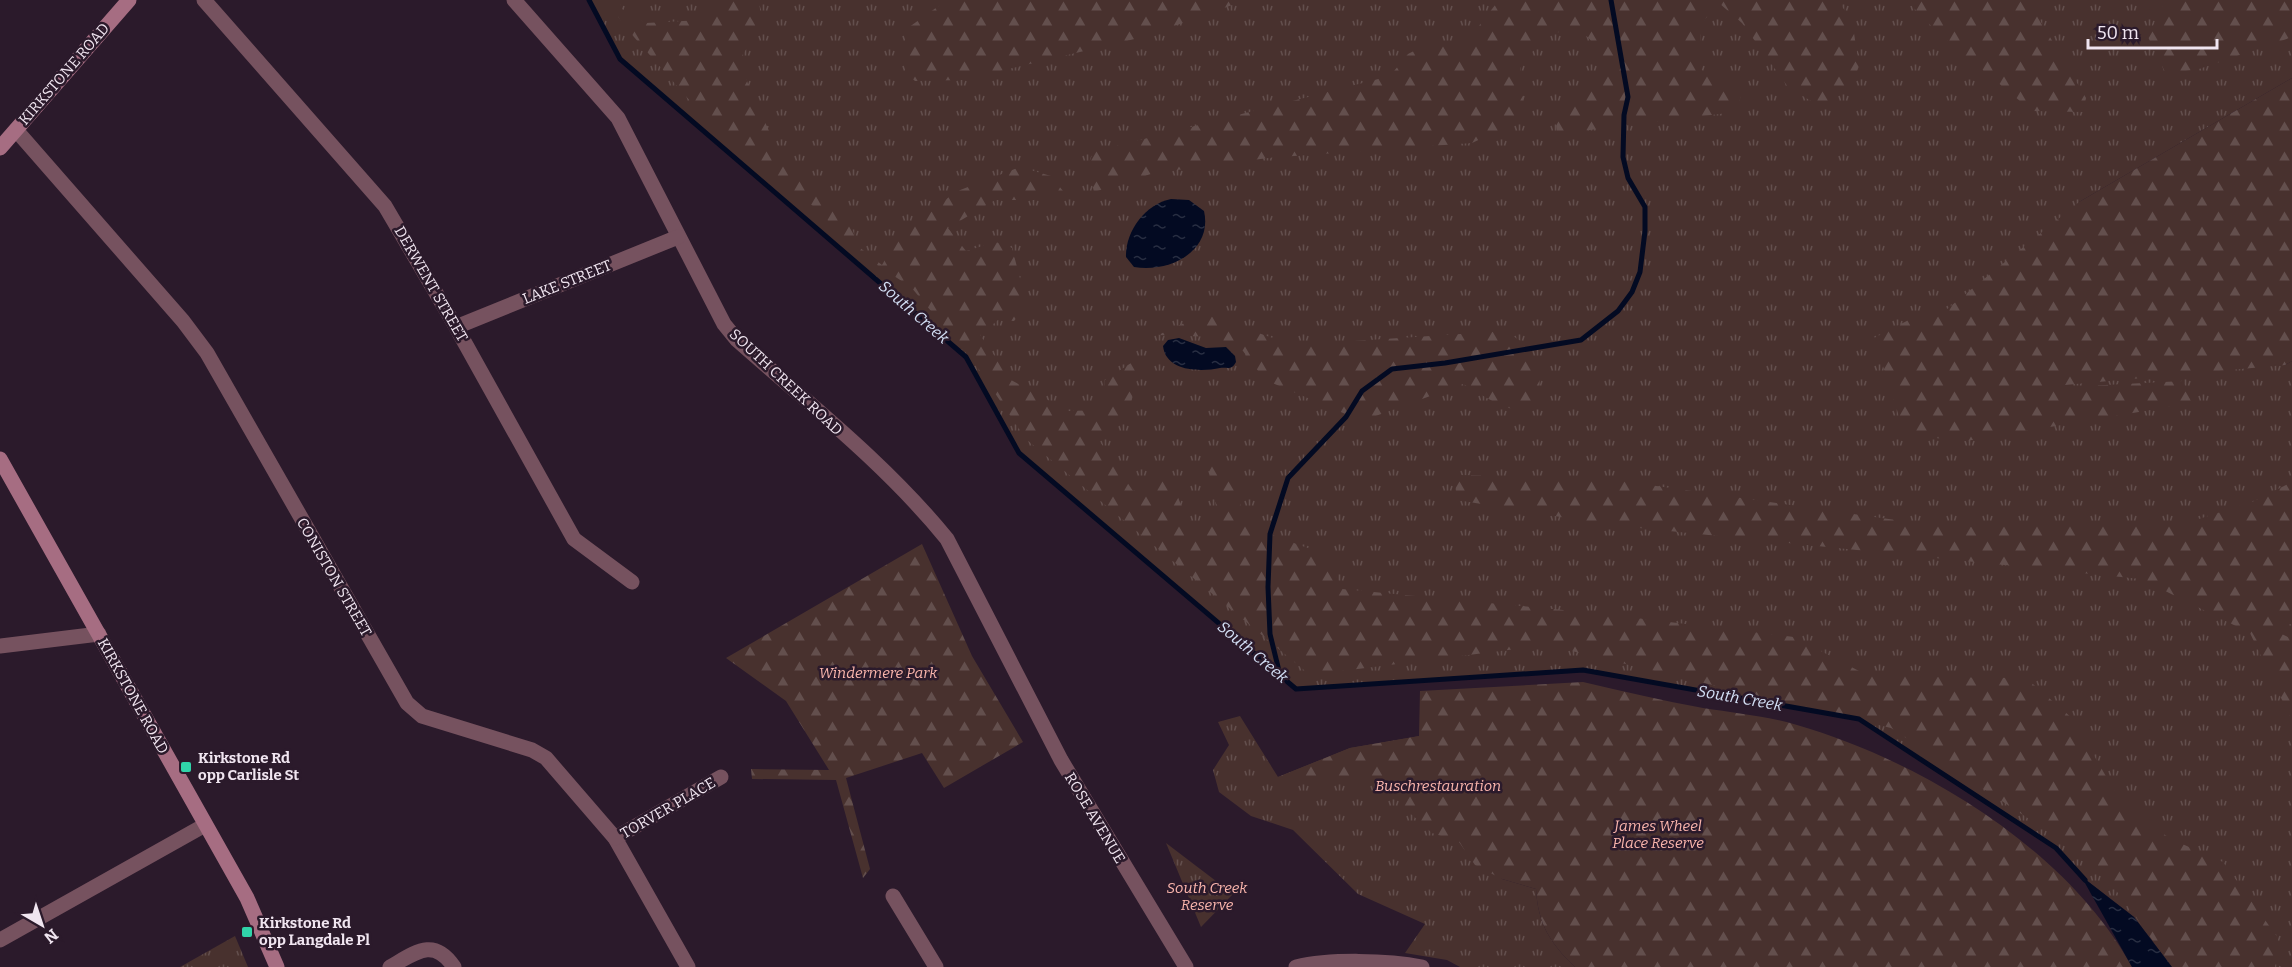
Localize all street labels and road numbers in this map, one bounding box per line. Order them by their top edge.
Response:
street label: KIRKSTONE ROAD [15,19,113,129]
street label: DERWENT STREET [391,223,472,345]
street label: LAKE STREET [520,256,614,308]
street label: SOUTH CREEK ROAD [726,325,846,439]
street label: CONISTON STREET [293,515,375,640]
street label: KIRKSTONE ROAD [94,635,172,757]
street label: ROSE AVENUE [1061,769,1129,867]
street label: TORVER PLACE [617,774,719,842]

